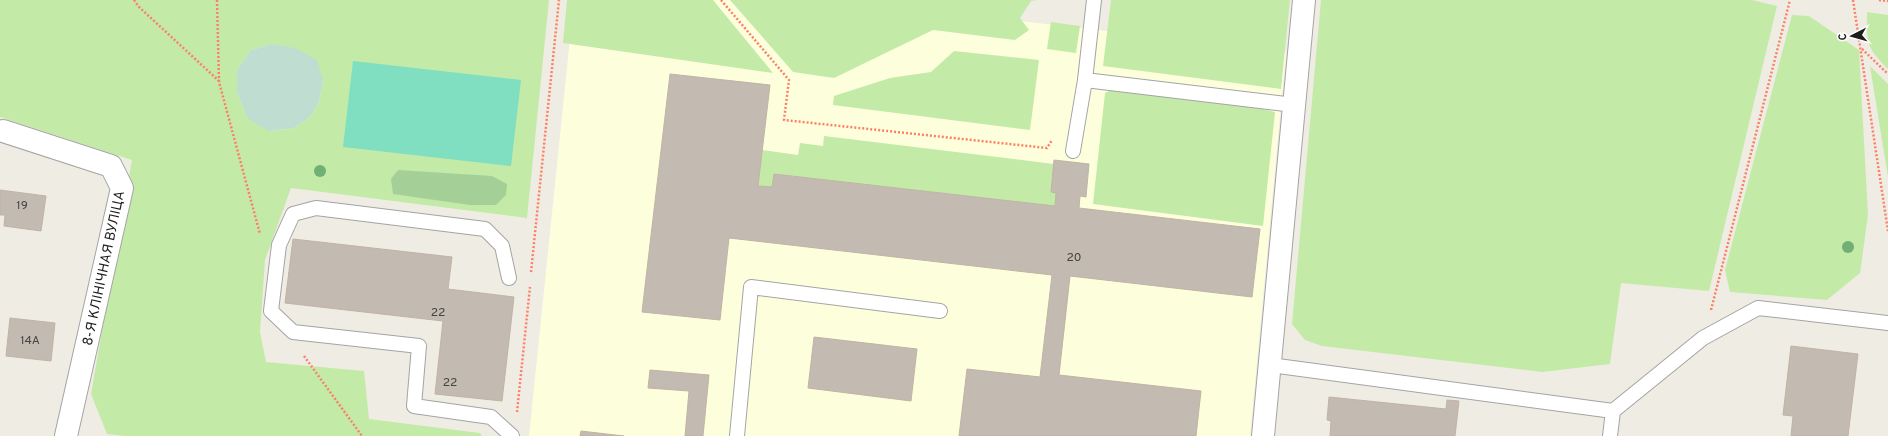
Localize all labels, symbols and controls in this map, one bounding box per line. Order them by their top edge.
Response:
north arrow [1832,16,1872,56]
text: С [1836,33,1850,41]
street label: 8-Я КЛІНІЧНАЯ ВУЛІЦА [80,189,129,347]
house number: 19 [16,198,28,214]
house number: 20 [1066,250,1082,266]
house number: 22 [431,305,445,321]
house number: 14А [20,333,40,349]
house number: 22 [443,375,457,391]

